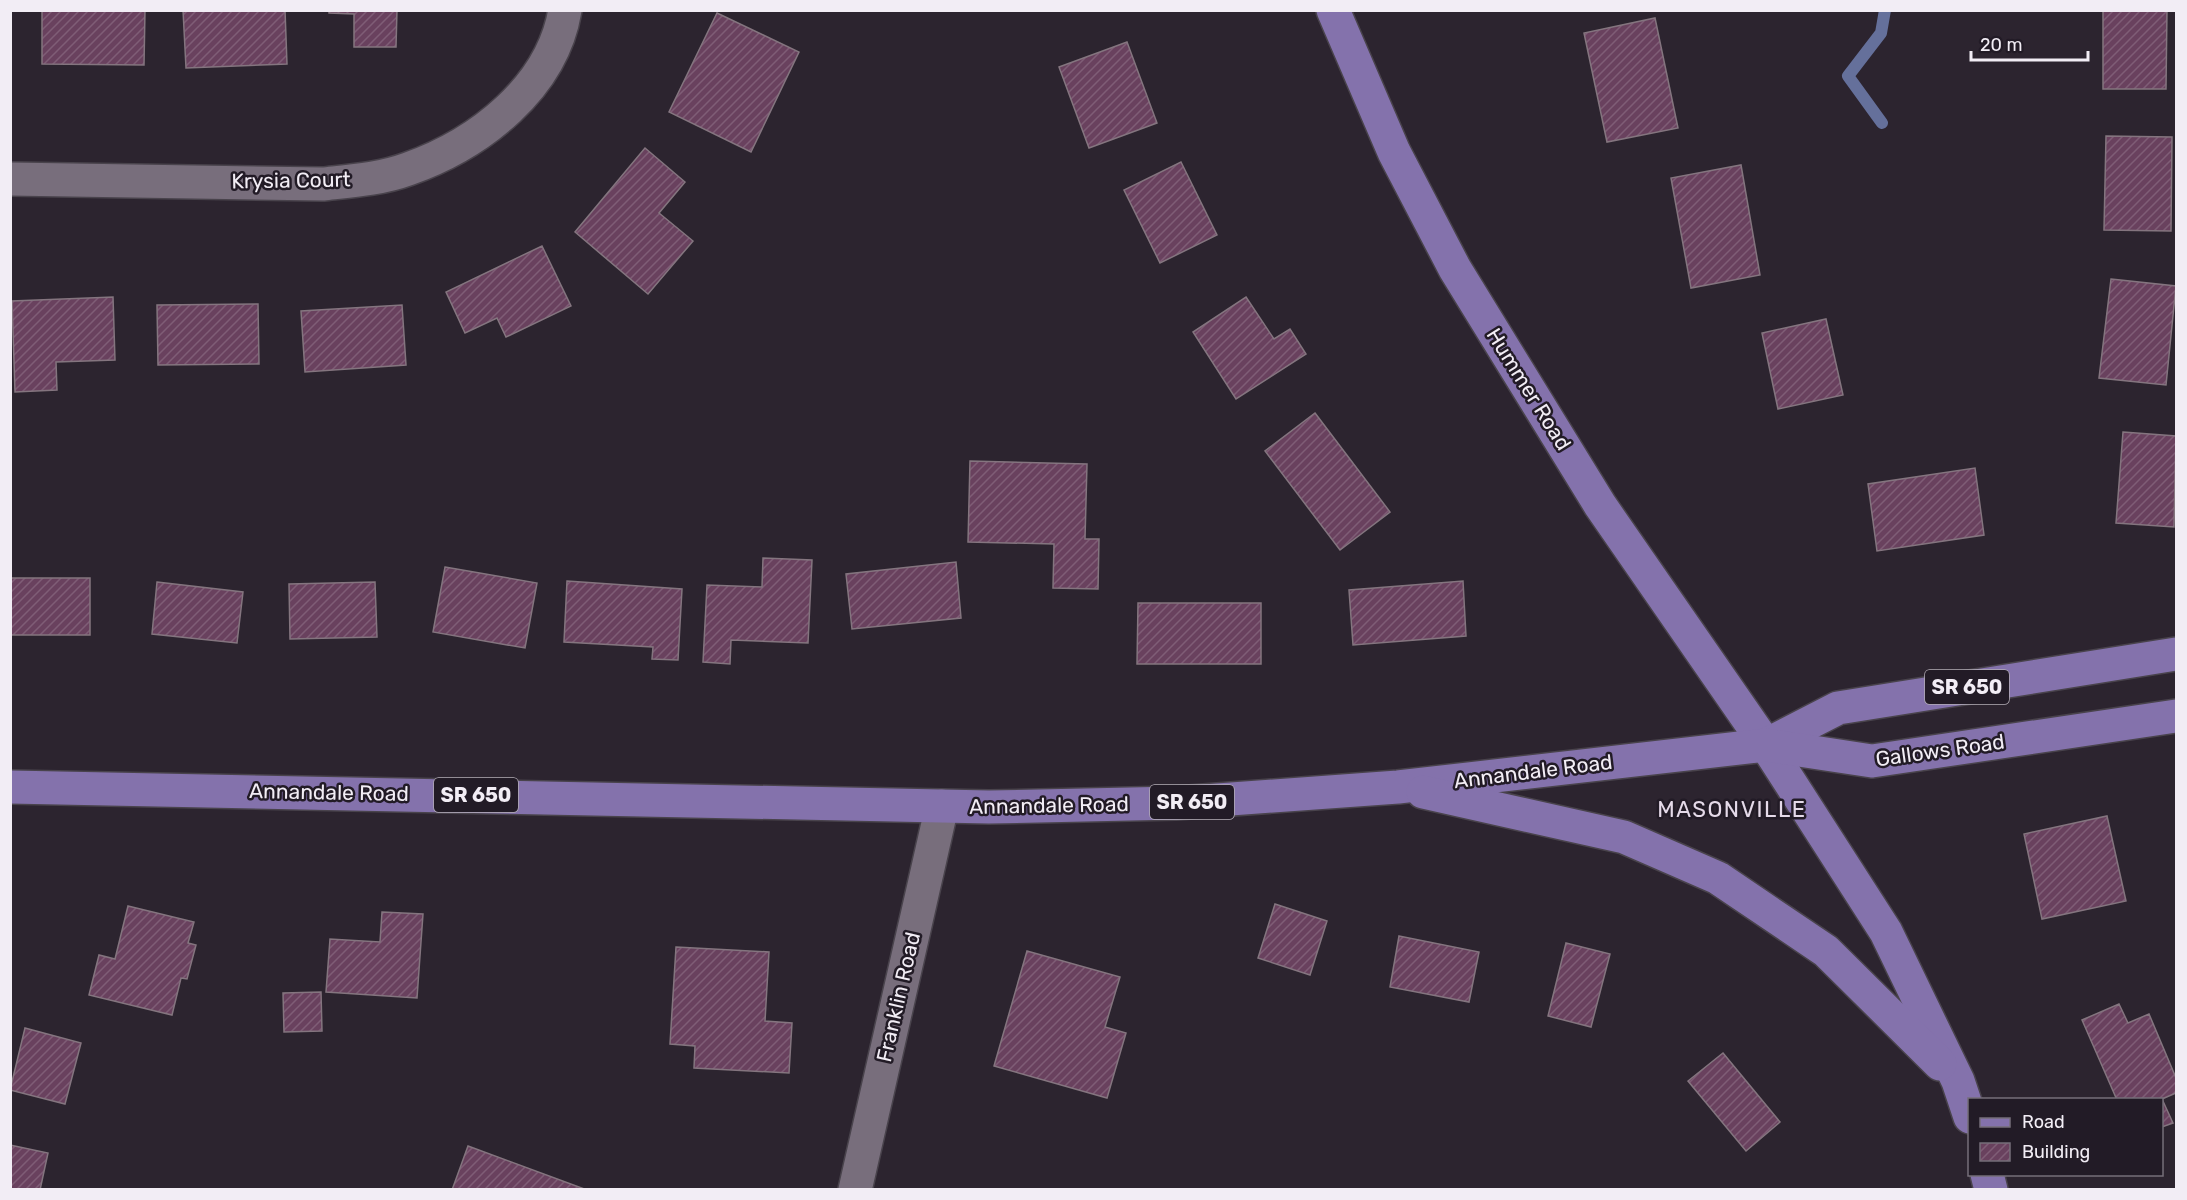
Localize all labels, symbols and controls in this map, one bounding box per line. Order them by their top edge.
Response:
scale bar [1971,24,2088,62]
text: 20 m [1980,34,2022,56]
street label: Krysia Court [231,166,351,194]
street label: Hummer Road [1482,323,1576,455]
road number: SR 650 [1925,670,2009,704]
street label: Gallows Road [1874,729,2006,771]
street label: Annandale Road [1452,749,1614,793]
street label: Annandale Road [249,778,409,806]
road number: SR 650 [434,778,518,812]
road number: SR 650 [1150,785,1234,819]
street label: Annandale Road [969,791,1129,819]
district label: MASONVILLE [1657,796,1807,823]
street label: Franklin Road [871,930,925,1064]
legend [1968,1098,2163,1176]
text: Road [2022,1111,2065,1133]
text: Building [2022,1141,2090,1163]

